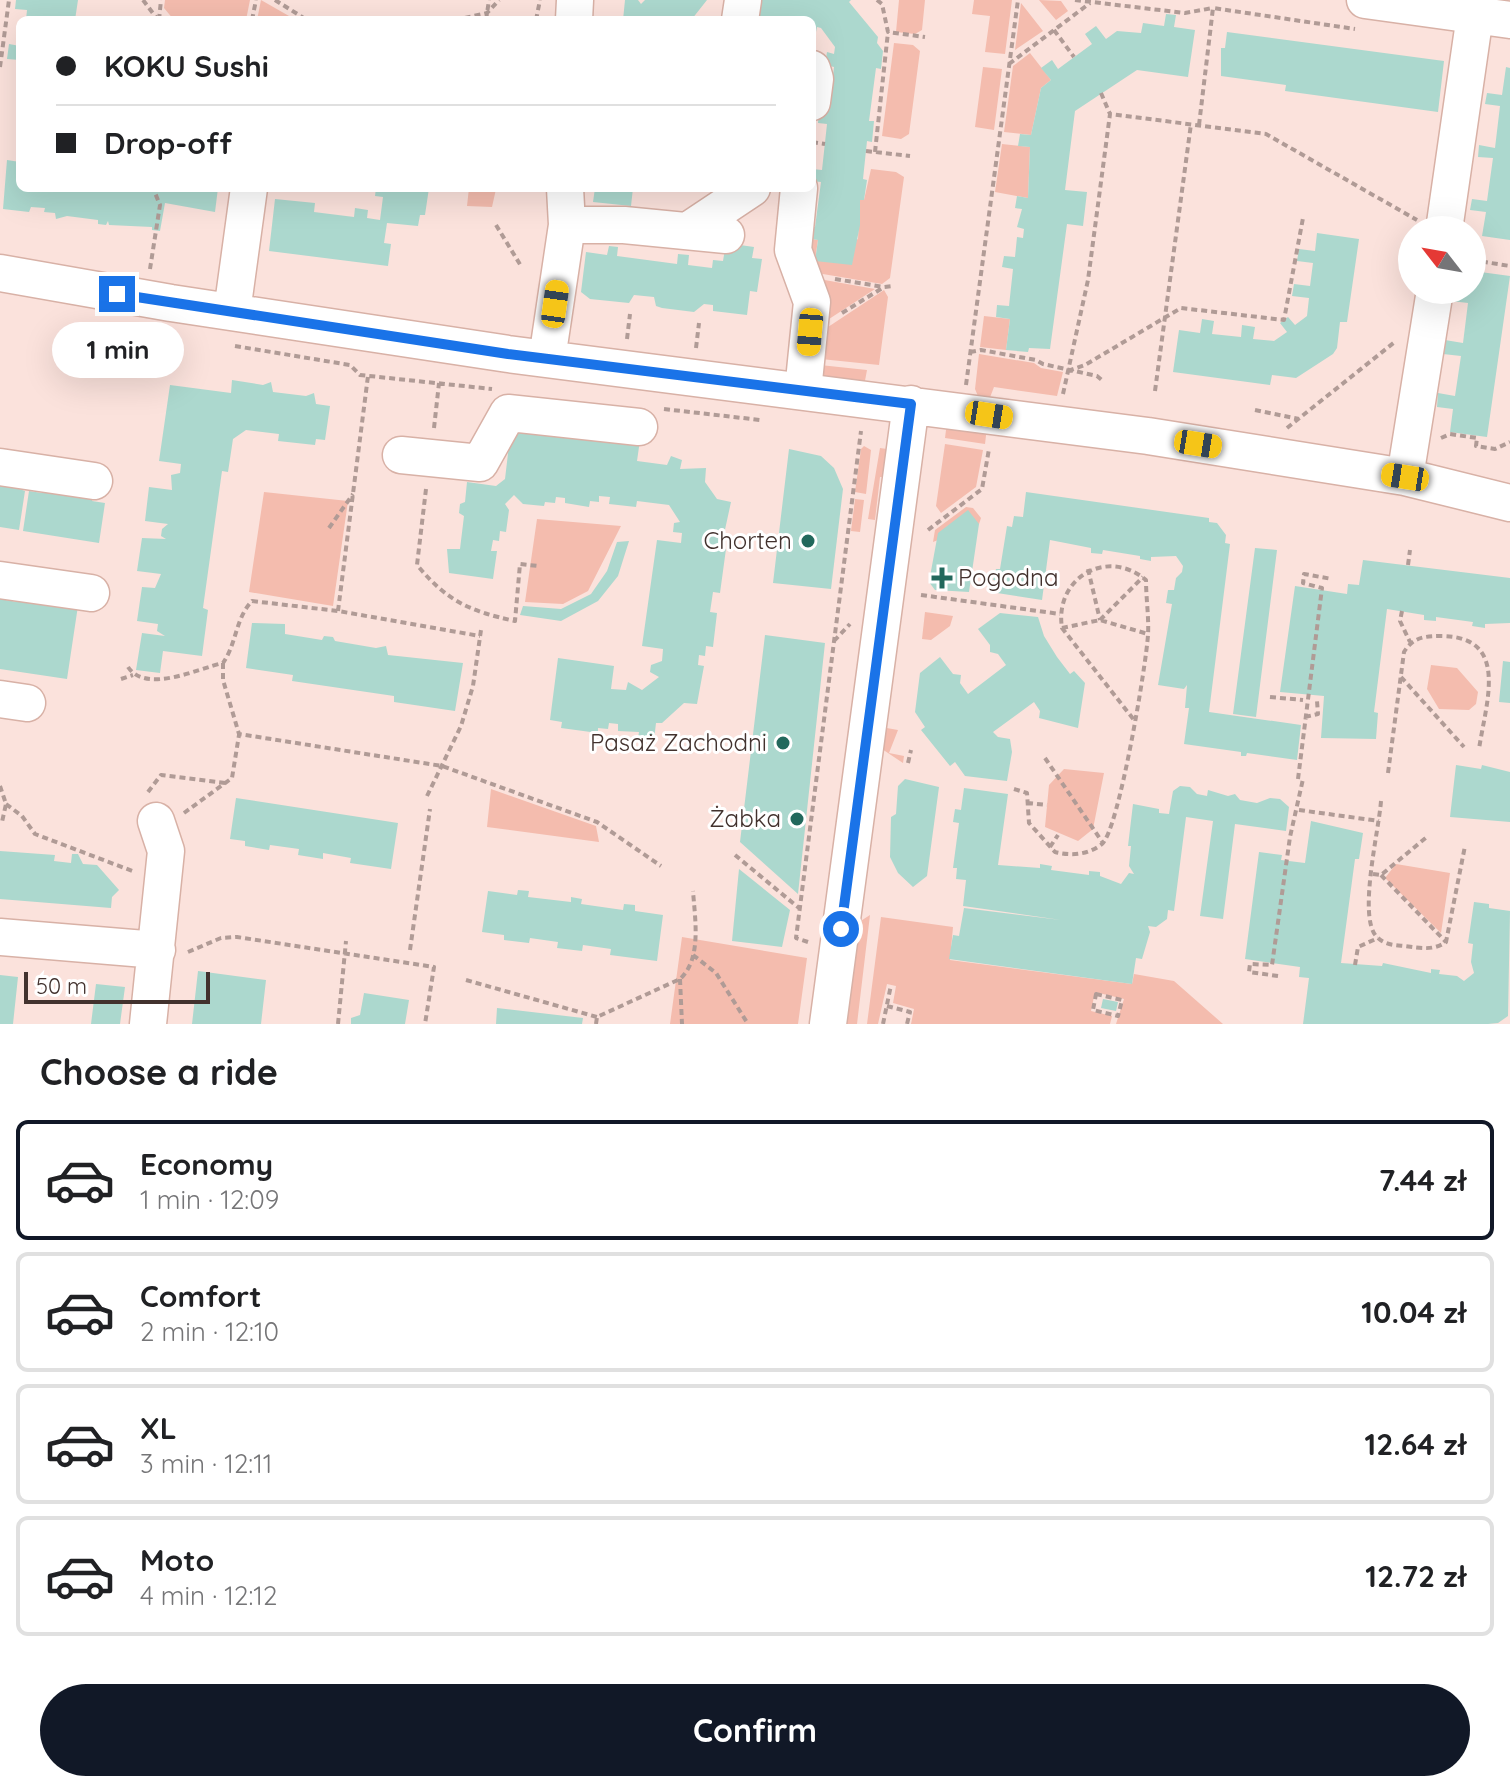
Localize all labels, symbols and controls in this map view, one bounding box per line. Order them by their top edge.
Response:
text: KOKU Sushi [104,47,269,85]
text: Drop-off [104,124,232,162]
north arrow [1398,216,1486,304]
map controls [1398,216,1486,304]
route end [99,276,135,312]
car [540,279,570,329]
car [796,307,824,357]
callout: 1 min [51,322,183,378]
text: 1 min [87,333,150,366]
car [963,399,1015,431]
car [1172,428,1224,460]
car [1379,461,1431,493]
place label: Chorten [704,525,792,555]
marker: Chorten [799,532,817,550]
place label: Pogodna [958,562,1059,592]
marker: Pogodna [933,569,951,587]
place label: Pasaż Zachodni [590,727,767,757]
marker: Pasaż Zachodni [774,734,792,752]
place label: Żabka [709,803,781,833]
marker: Żabka [788,810,806,828]
route start [823,911,859,947]
scale bar [24,968,210,1004]
text: 50 m [36,972,87,1000]
text: Choose a ride [40,1049,278,1094]
icon: car [44,1144,116,1216]
text: Economy [140,1145,273,1183]
text: 7.44 zł [1379,1161,1466,1199]
text: 1 min · 12:09 [140,1183,279,1216]
icon: car [44,1276,116,1348]
text: Comfort [140,1277,261,1315]
text: 10.04 zł [1361,1293,1466,1331]
text: 2 min · 12:10 [140,1315,279,1348]
icon: car [44,1408,116,1480]
text: XL [140,1409,177,1447]
text: 12.64 zł [1365,1425,1466,1463]
text: 3 min · 12:11 [140,1447,272,1480]
icon: car [44,1540,116,1612]
text: Moto [140,1541,214,1579]
text: 12.72 zł [1365,1557,1466,1595]
text: 4 min · 12:12 [140,1579,277,1612]
button: Confirm [40,1684,1470,1776]

